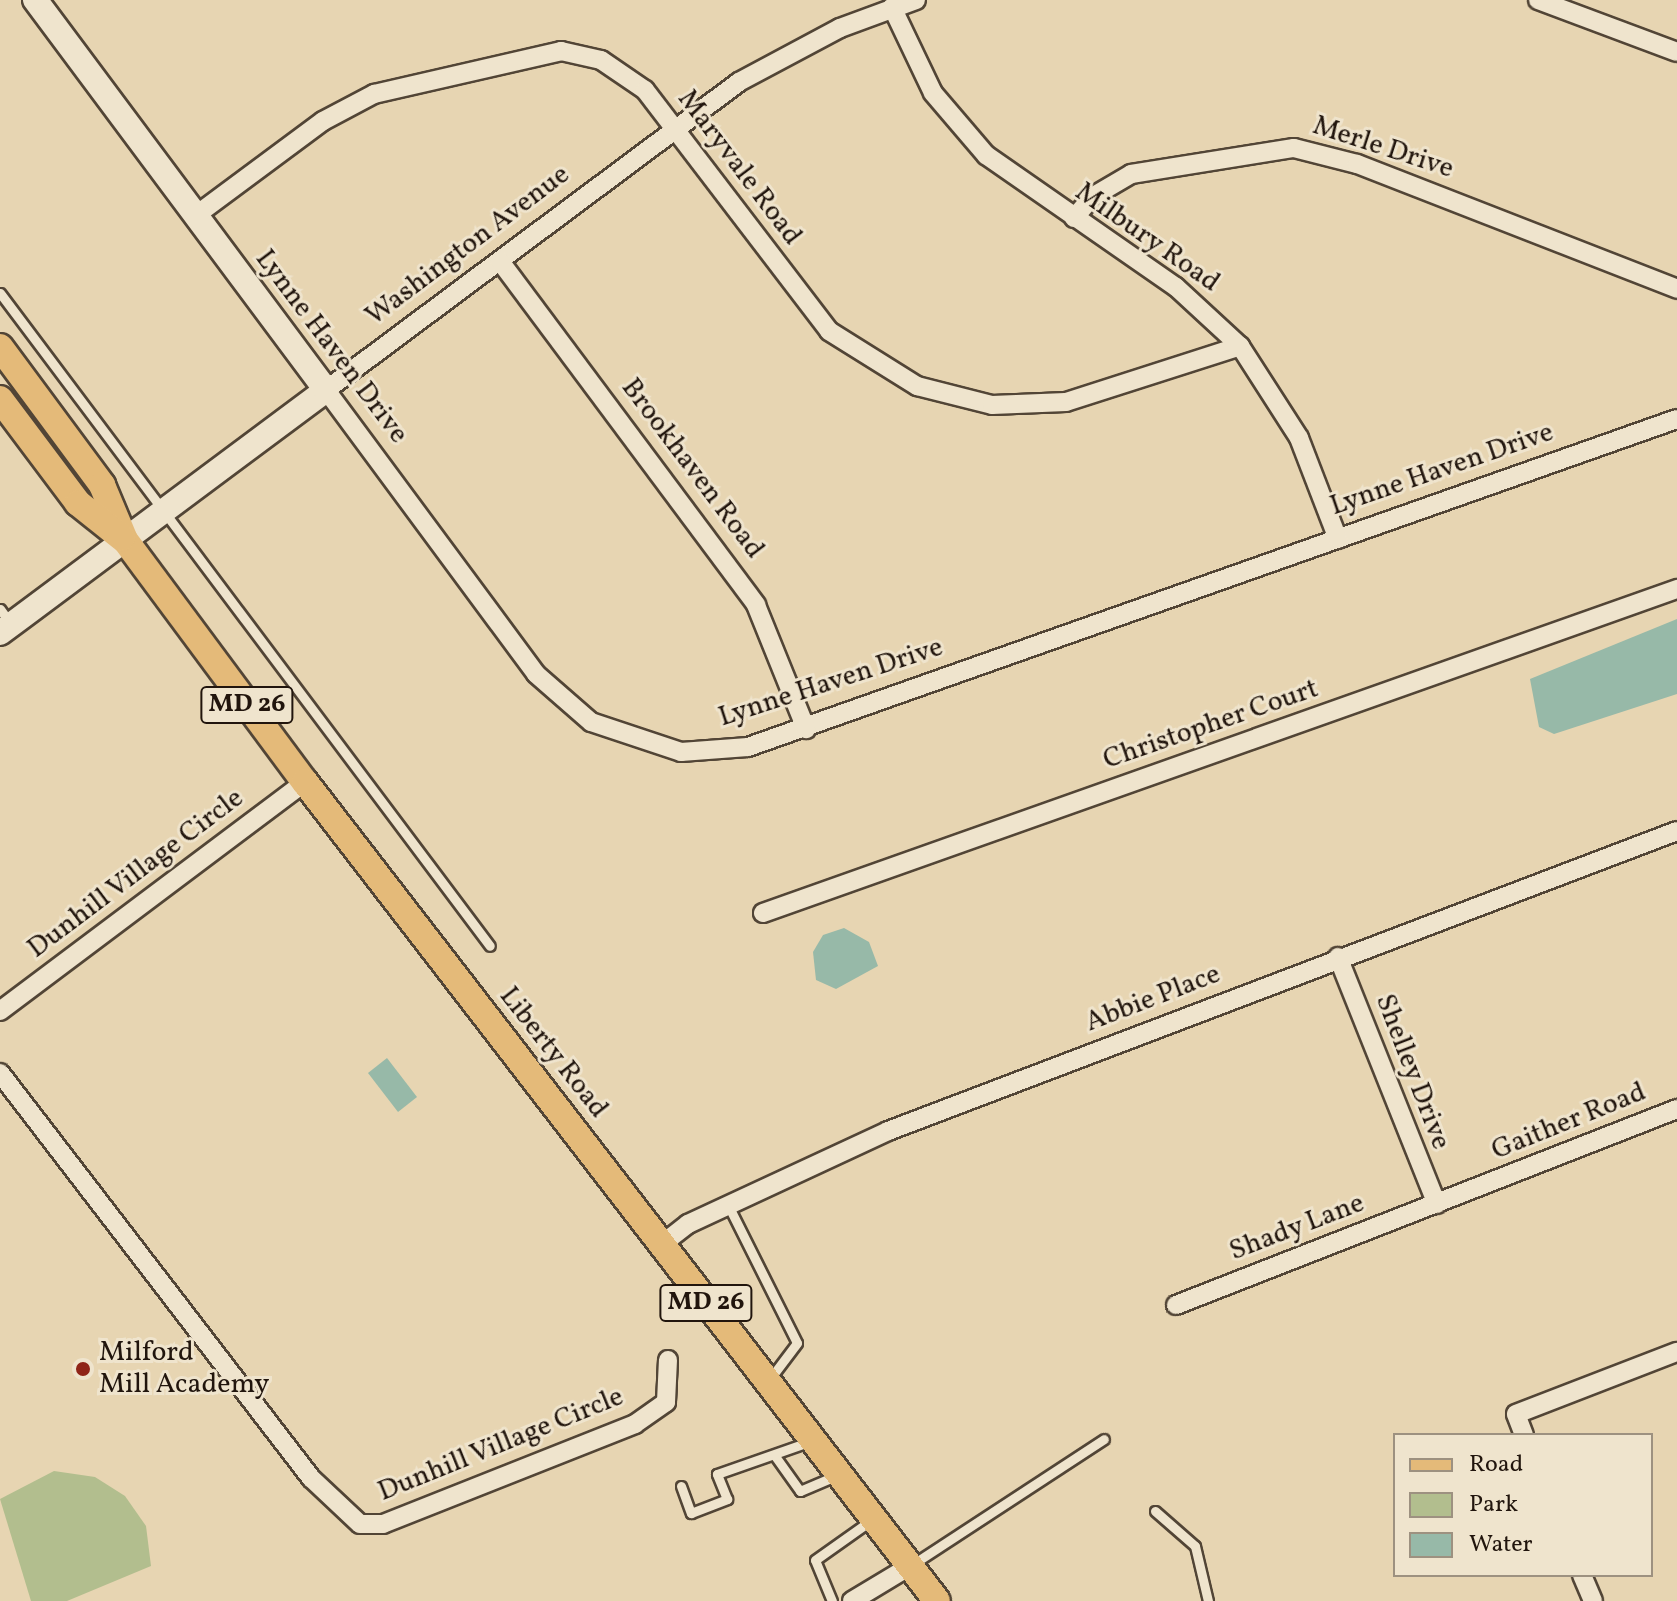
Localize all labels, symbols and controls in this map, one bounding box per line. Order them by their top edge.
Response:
street label: Maryvale Road [670,84,808,252]
street label: Merle Drive [1308,109,1458,187]
street label: Washington Avenue [359,158,577,334]
street label: Milbury Road [1068,176,1226,300]
street label: Lynne Haven Drive [247,244,415,450]
street label: Brookhaven Road [613,372,771,566]
street label: Lynne Haven Drive [1326,416,1558,524]
street label: Lynne Haven Drive [715,631,947,735]
street label: Christopher Court [1099,672,1323,778]
road number: MD 26 [199,683,295,727]
street label: Dunhill Village Circle [21,782,251,966]
street label: Abbie Place [1081,958,1225,1040]
street label: Liberty Road [491,980,615,1126]
street label: Shelley Drive [1367,989,1457,1155]
street label: Gaither Road [1487,1076,1651,1168]
street label: Shady Lane [1225,1187,1369,1269]
road number: MD 26 [658,1281,754,1325]
place label: Milford Mill Academy [99,1336,269,1402]
marker: Milford Mill Academy [74,1360,92,1378]
street label: Dunhill Village Circle [373,1380,629,1510]
legend [1393,1433,1653,1577]
text: Road [1469,1448,1523,1482]
text: Park [1469,1488,1518,1522]
text: Water [1469,1528,1533,1562]

